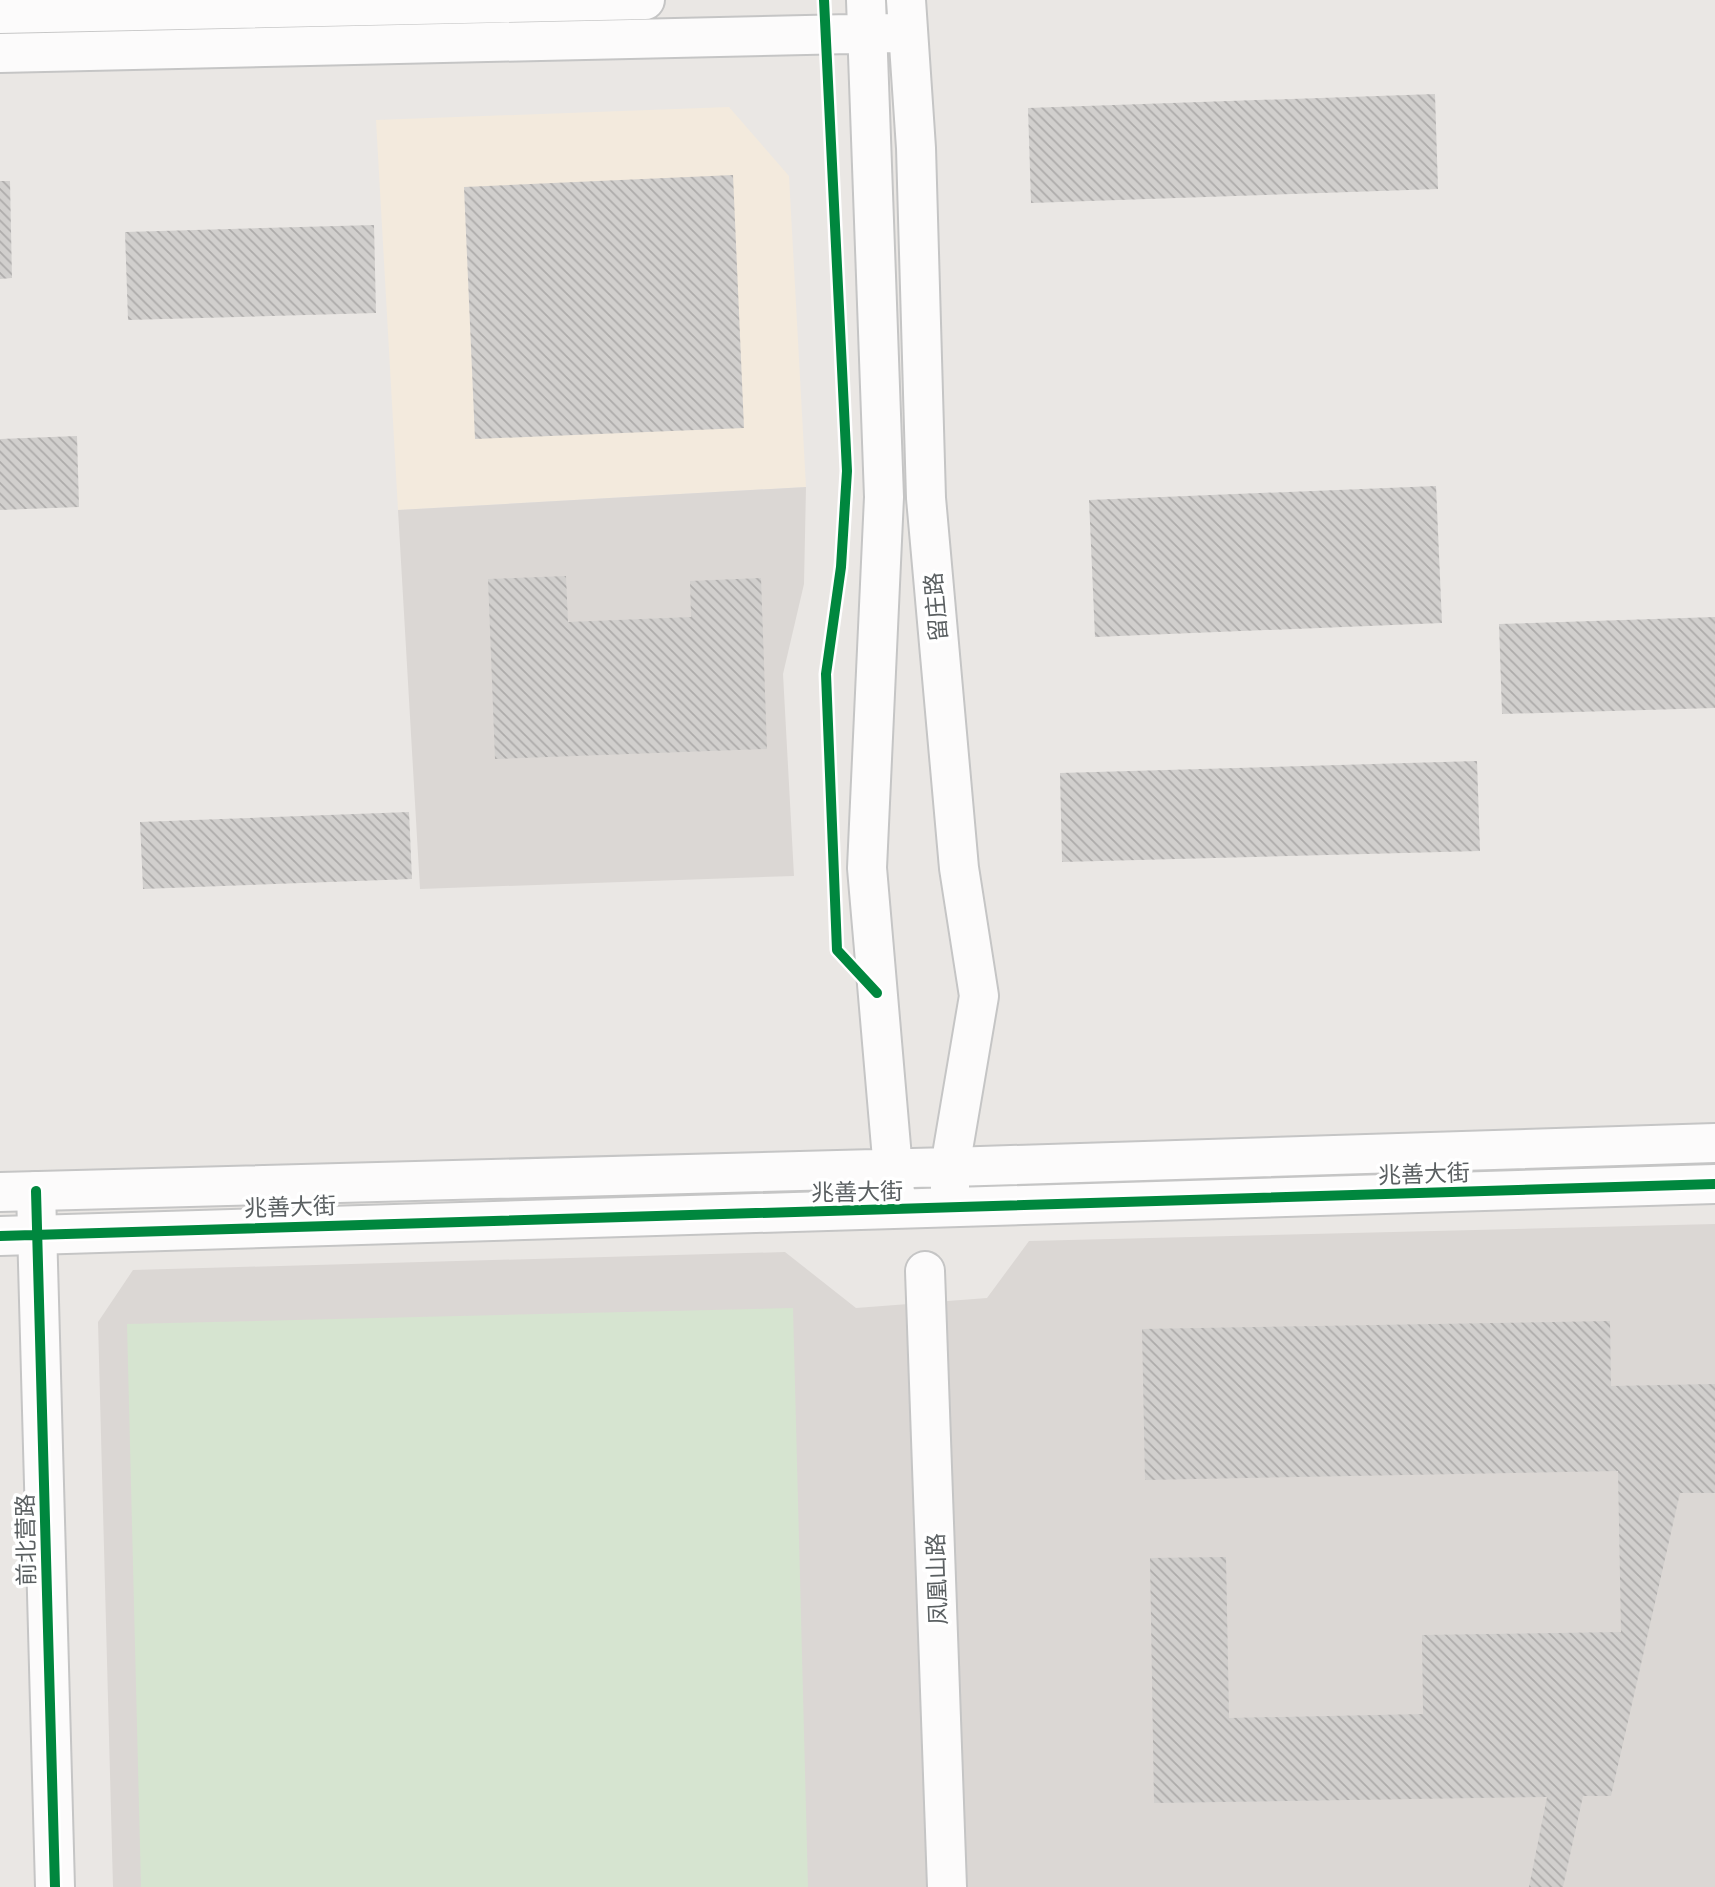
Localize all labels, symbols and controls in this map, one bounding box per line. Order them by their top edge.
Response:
street label: 留庄路 [916,571,954,643]
street label: 兆善大街 [1377,1155,1471,1191]
street label: 兆善大街 [811,1174,903,1208]
street label: 兆善大街 [243,1188,337,1224]
street label: 前北营路 [8,1494,42,1586]
street label: 凤凰山路 [918,1532,954,1626]

